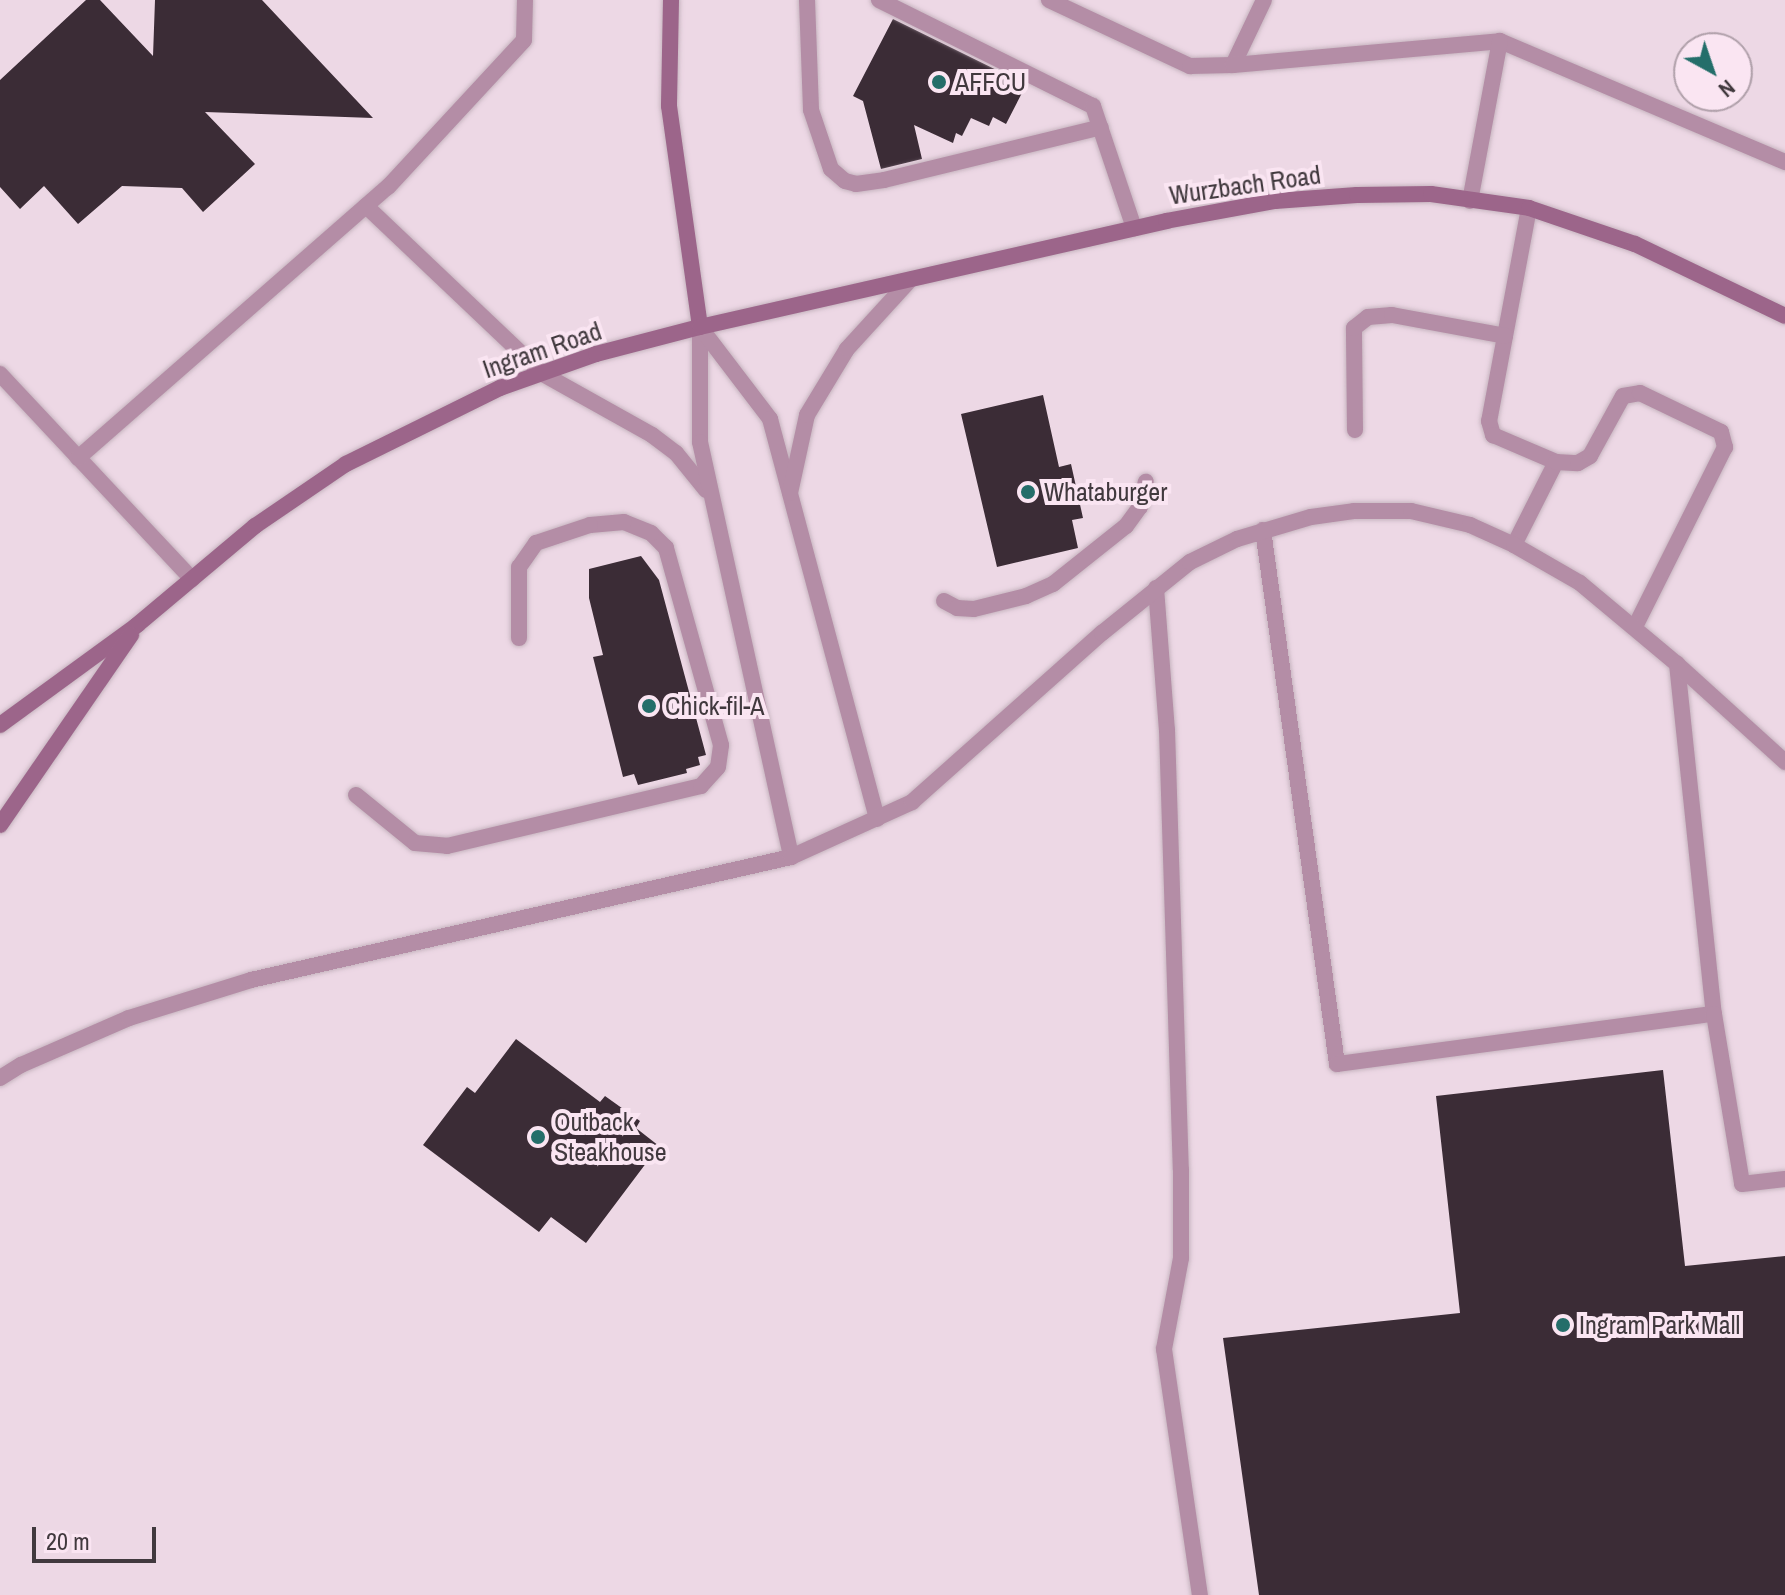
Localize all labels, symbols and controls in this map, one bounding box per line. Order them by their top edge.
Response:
north arrow [1673,32,1753,112]
place label: AFFCU [955,66,1026,98]
marker: AFFCU [930,73,948,91]
text: N [1713,73,1742,105]
street label: Wurzbach Road [1167,159,1323,211]
street label: Ingram Road [479,315,605,385]
place label: Whataburger [1044,476,1167,508]
marker: Whataburger [1019,483,1037,501]
place label: Chick-fil-A [665,690,765,722]
marker: Chick-fil-A [640,697,658,715]
place label: Outback Steakhouse [554,1106,667,1168]
marker: Outback Steakhouse [529,1128,547,1146]
place label: Ingram Park Mall [1579,1309,1740,1341]
marker: Ingram Park Mall [1554,1316,1572,1334]
scale bar [36,1511,160,1561]
text: 20 m [46,1525,90,1557]

